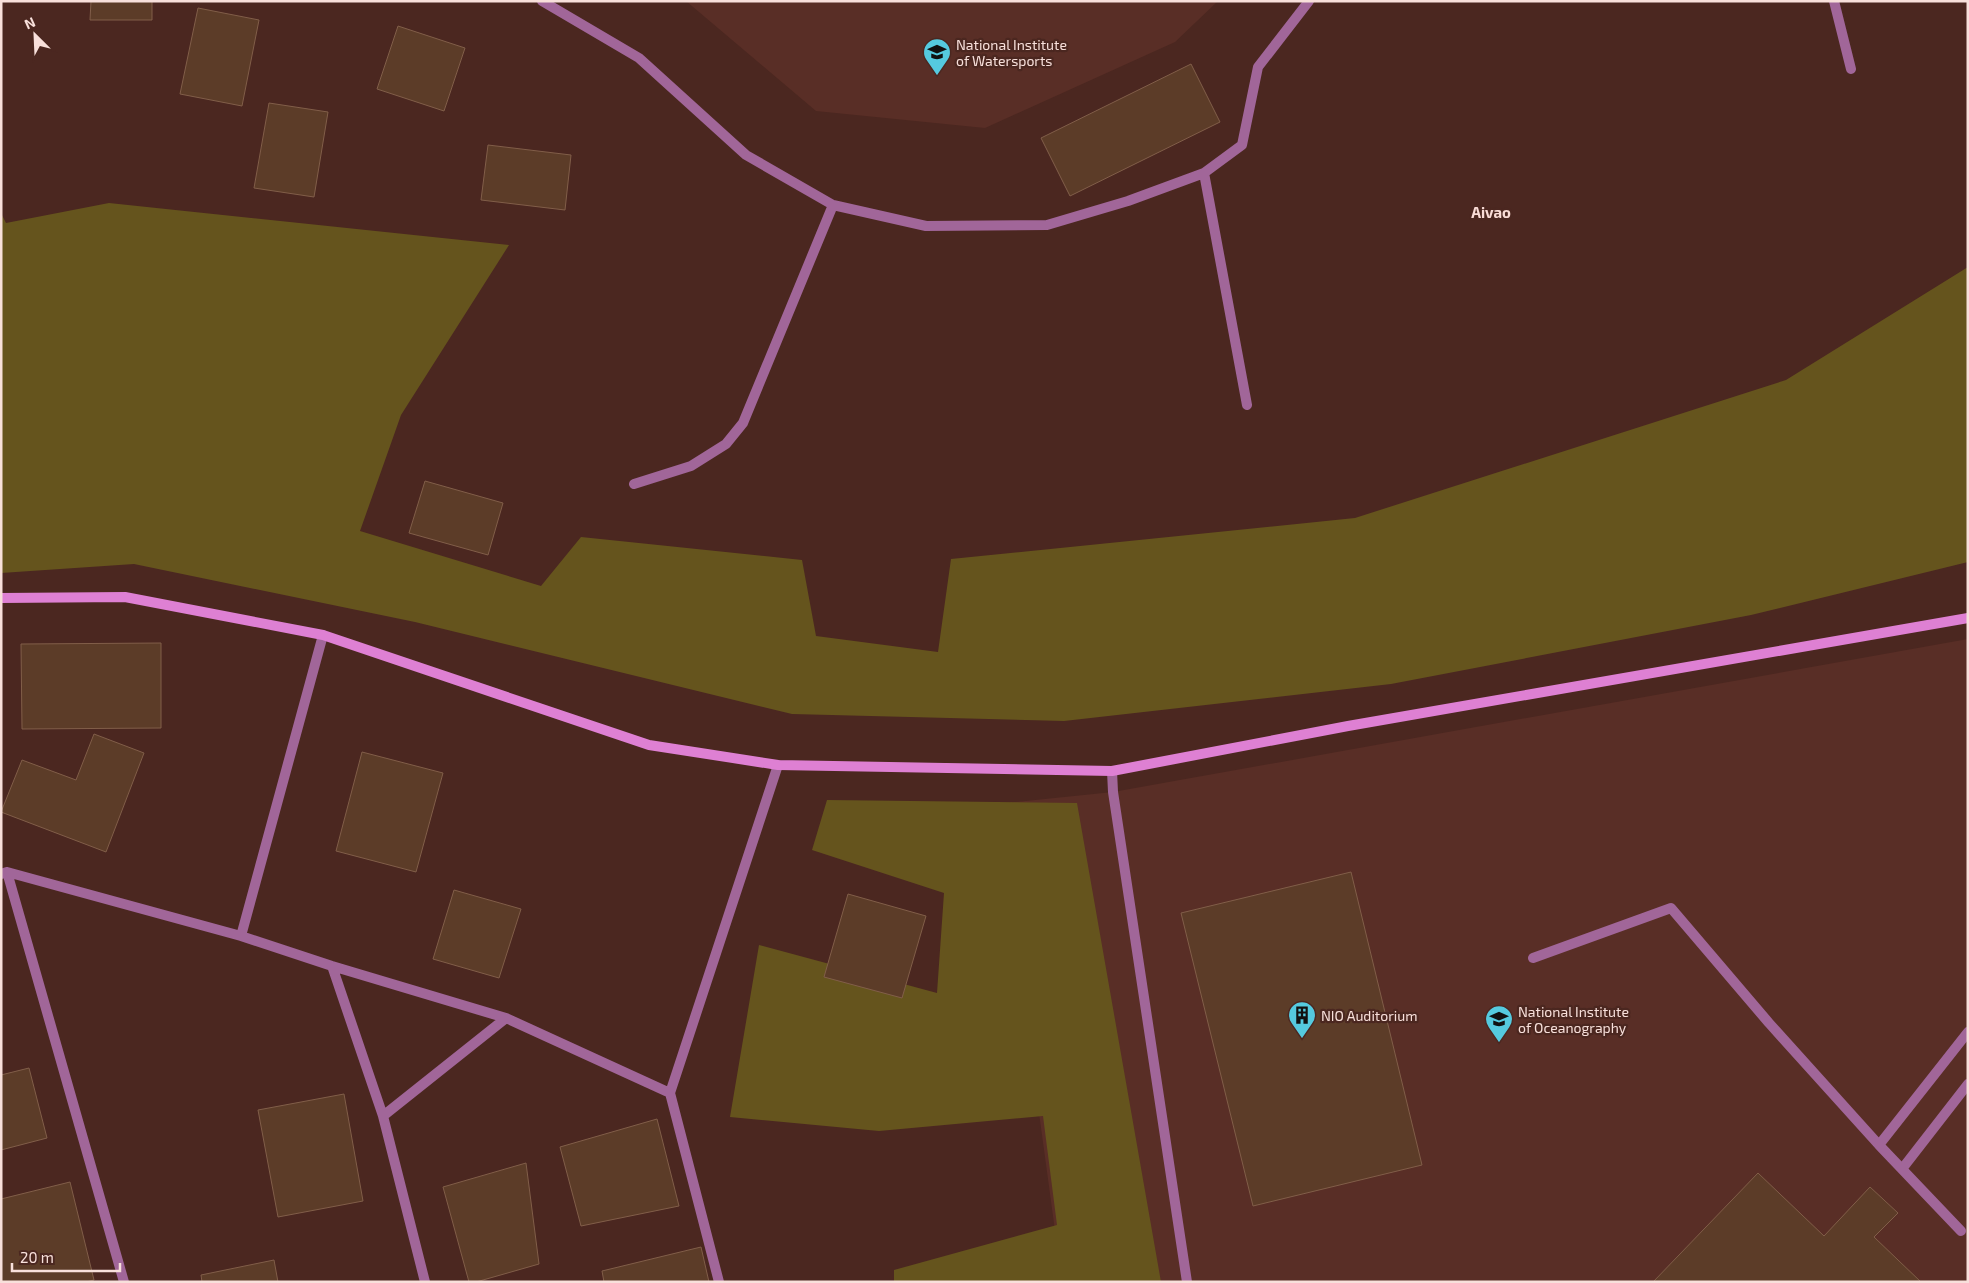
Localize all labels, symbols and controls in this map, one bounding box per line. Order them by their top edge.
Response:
north arrow [10,10,60,60]
text: N [21,13,38,32]
place label: National Institute of Watersports [956,36,1067,69]
school or university icon: National Institute of Watersports [922,37,952,76]
district label: Aivao [1471,203,1511,221]
building icon: NIO Auditorium [1287,1000,1317,1039]
place label: National Institute of Oceanography [1518,1003,1629,1036]
school or university icon: National Institute of Oceanography [1484,1004,1514,1043]
place label: NIO Auditorium [1321,1007,1417,1024]
scale bar [12,1240,120,1272]
text: 20 m [20,1248,54,1266]

